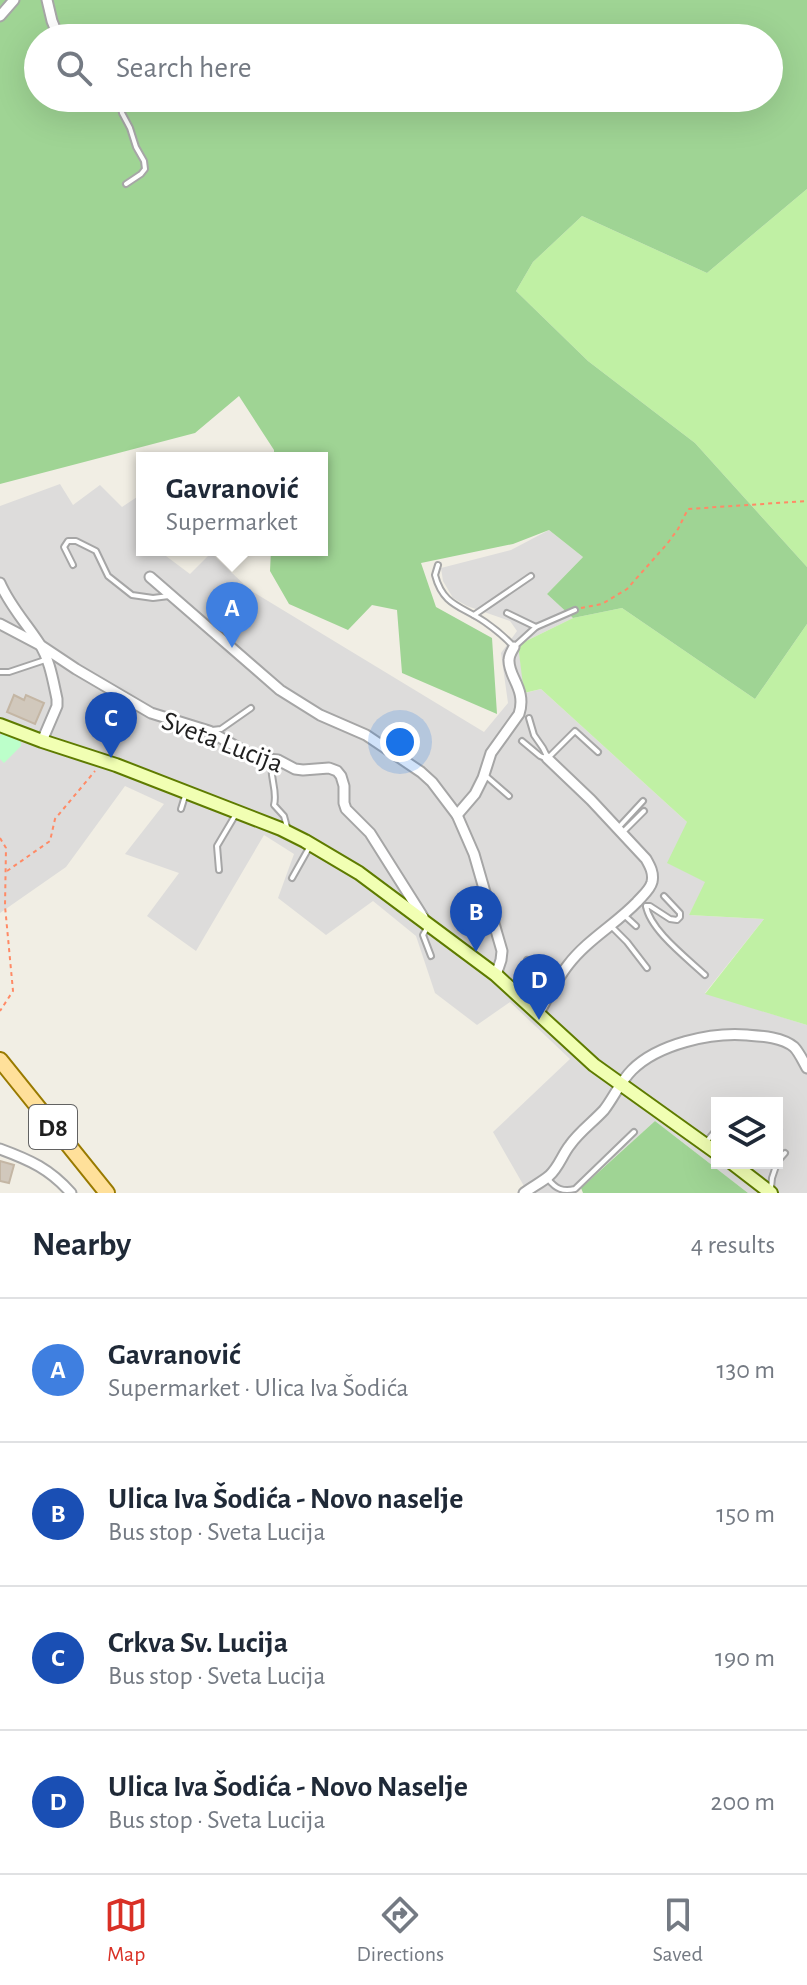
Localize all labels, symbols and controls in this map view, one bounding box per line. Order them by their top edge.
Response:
search box [24,24,783,112]
icon: search [52,46,96,90]
text: Search here [116,53,252,83]
popup [136,452,328,556]
text: Gavranović [166,474,298,504]
text: Supermarket [166,509,298,535]
pin: A [206,582,258,648]
pin: C [85,692,137,758]
street label: Sveta Lucija [158,707,287,779]
your location [380,722,420,762]
pin: B [450,886,502,952]
pin: D [513,954,565,1020]
map controls [711,1097,783,1169]
button: layers [711,1097,783,1169]
road number: D8 [29,1105,77,1149]
text: Nearby [32,1228,131,1262]
text: 4 results [691,1232,775,1258]
text: Gavranović [108,1340,241,1370]
text: A [50,1357,66,1383]
text: 130 m [717,1357,775,1383]
text: Supermarket · Ulica Iva Šodića [108,1375,409,1401]
text: Ulica Iva Šodića - Novo naselje [108,1484,463,1514]
text: B [50,1501,66,1527]
text: 150 m [716,1501,775,1527]
text: Bus stop · Sveta Lucija [108,1519,325,1545]
text: Crkva Sv. Lucija [108,1628,288,1658]
text: C [51,1645,65,1671]
text: 190 m [715,1645,775,1671]
text: Bus stop · Sveta Lucija [108,1663,325,1689]
text: Ulica Iva Šodića - Novo Naselje [108,1772,468,1802]
text: D [49,1789,67,1815]
text: 200 m [711,1789,775,1815]
text: Bus stop · Sveta Lucija [108,1807,325,1833]
tab: Map [104,1893,148,1967]
tab: Directions [356,1893,444,1967]
tab: Saved [652,1893,703,1967]

